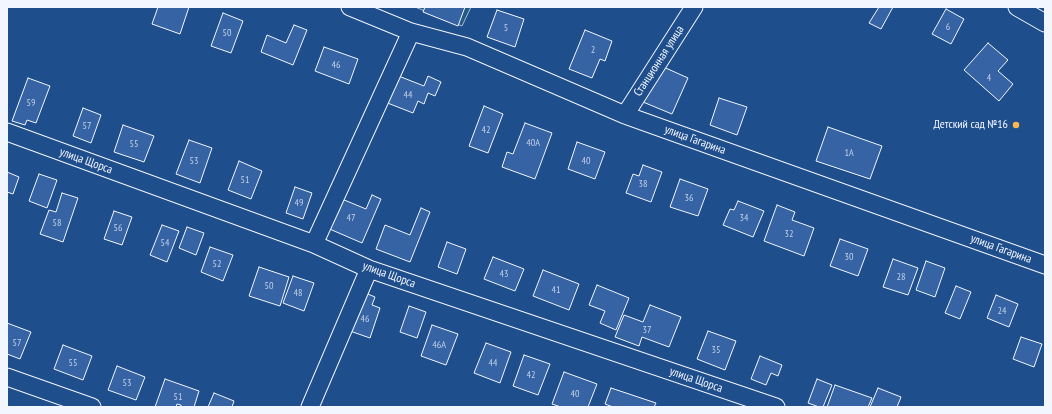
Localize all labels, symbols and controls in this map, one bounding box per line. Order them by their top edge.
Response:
house number: 6 [946,21,950,33]
house number: 5 [504,22,508,34]
street label: Станционная улица [631,23,687,99]
house number: 50 [223,27,231,39]
house number: 2 [591,44,595,56]
house number: 46 [332,59,340,71]
house number: 4 [987,72,991,84]
house number: 44 [404,89,412,101]
house number: 59 [27,97,35,109]
place label: Детский сад №16 [933,118,1008,132]
house number: 57 [83,120,91,132]
marker: Детский сад №16 [1011,120,1021,130]
street label: улица Гагарина [662,122,728,158]
house number: 42 [482,124,490,136]
house number: 40А [526,137,540,149]
house number: 55 [130,138,138,150]
street label: улица Щорса [58,145,114,177]
house number: 1А [844,147,854,159]
house number: 53 [190,155,198,167]
house number: 40 [582,155,590,167]
house number: 51 [241,174,249,186]
house number: 38 [639,178,647,190]
house number: 36 [685,192,693,204]
house number: 49 [295,197,303,209]
house number: 47 [347,212,355,224]
house number: 34 [740,212,748,224]
house number: 58 [53,217,61,229]
house number: 56 [114,222,122,234]
house number: 32 [785,228,793,240]
street label: улица Гагарина [968,231,1034,267]
house number: 54 [161,237,169,249]
house number: 30 [845,251,853,263]
house number: 52 [213,258,221,270]
street label: улица Щорса [361,259,417,291]
house number: 43 [500,268,508,280]
house number: 28 [897,271,905,283]
house number: 50 [265,280,273,292]
house number: 41 [552,284,560,296]
house number: 48 [294,287,302,299]
house number: 24 [998,305,1006,317]
house number: 46 [361,313,369,325]
house number: 37 [643,324,651,336]
house number: 57 [13,337,21,349]
house number: 46А [432,339,446,351]
house number: 35 [712,344,720,356]
house number: 55 [69,357,77,369]
house number: 44 [489,357,497,369]
street label: улица Щорса [668,364,724,396]
house number: 42 [527,369,535,381]
house number: 53 [123,377,131,389]
house number: 40 [571,388,579,400]
house number: 51 [174,391,182,403]

